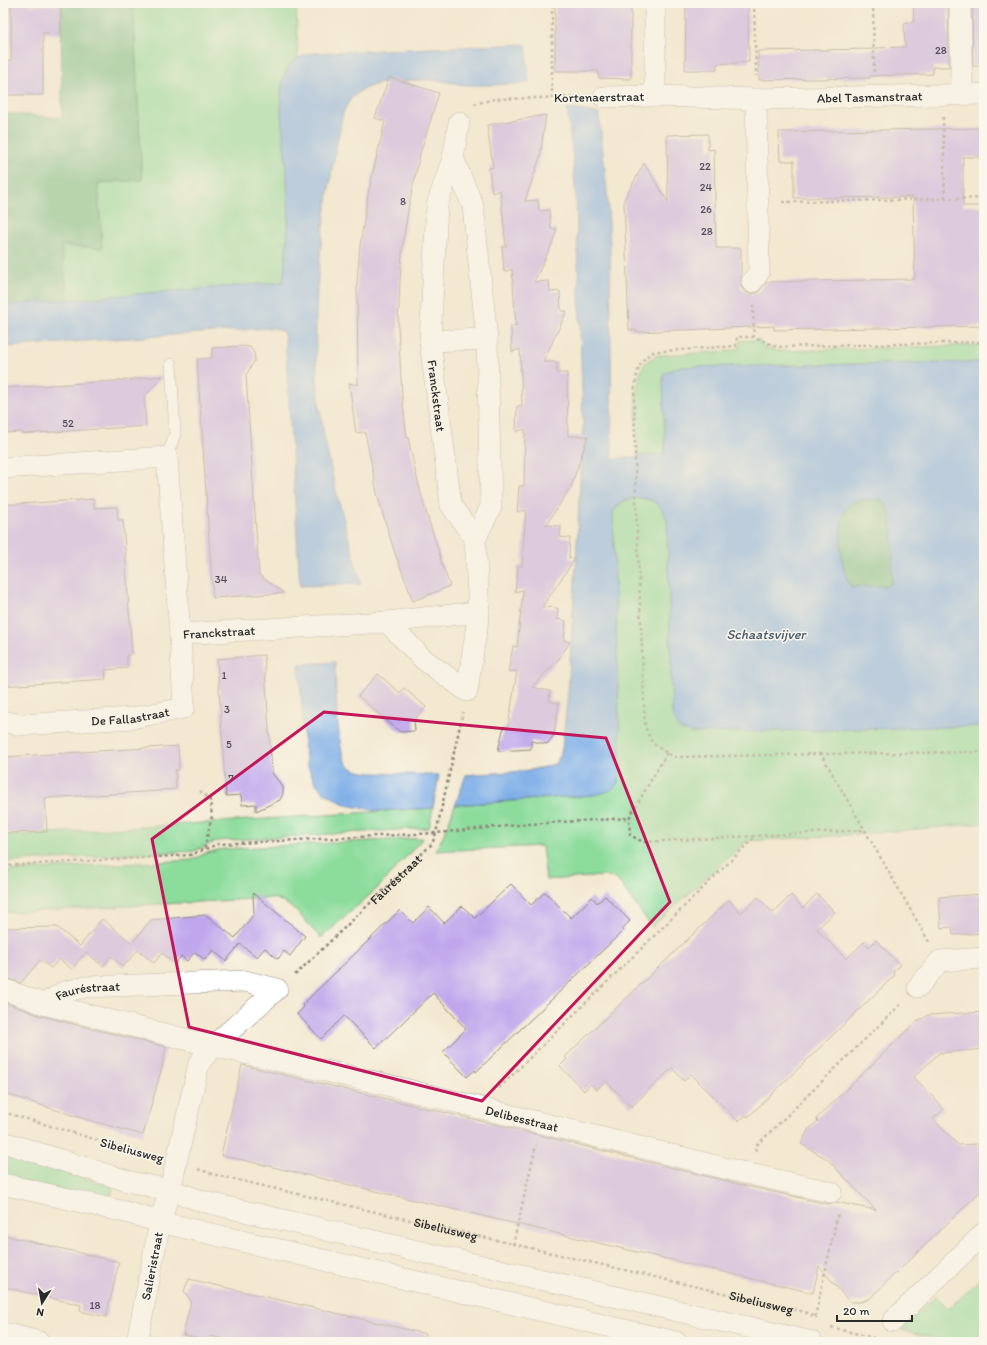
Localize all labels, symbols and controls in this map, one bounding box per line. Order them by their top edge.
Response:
house number: 28 [935,44,947,57]
street label: Abel Tasmanstraat [817,88,923,105]
street label: Kortenaerstraat [554,89,644,105]
house number: 22 [699,160,711,173]
house number: 24 [700,181,713,194]
house number: 8 [400,195,406,208]
house number: 26 [700,203,712,216]
house number: 28 [701,225,713,238]
street label: Franckstraat [425,359,449,433]
house number: 52 [62,417,74,430]
house number: 34 [215,573,228,586]
street label: Franckstraat [183,622,256,641]
water label: Schaatsvijver [726,626,807,643]
house number: 1 [221,669,227,682]
street label: De Fallastraat [91,703,171,728]
house number: 3 [224,703,230,716]
house number: 5 [226,738,232,751]
house number: 7 [228,772,234,785]
street label: Fauréstraat [367,851,425,907]
street label: Fauréstraat [52,978,120,1003]
street label: Delibesstraat [484,1102,560,1134]
street label: Sibeliusweg [99,1134,166,1166]
street label: Sibeliusweg [412,1214,480,1243]
street label: Salieristraat [138,1230,166,1301]
north arrow [22,1283,62,1323]
street label: Sibeliusweg [728,1287,795,1317]
scale bar [837,1297,912,1323]
house number: 18 [89,1299,101,1312]
text: 20 m [843,1304,870,1318]
text: N [35,1305,45,1319]

